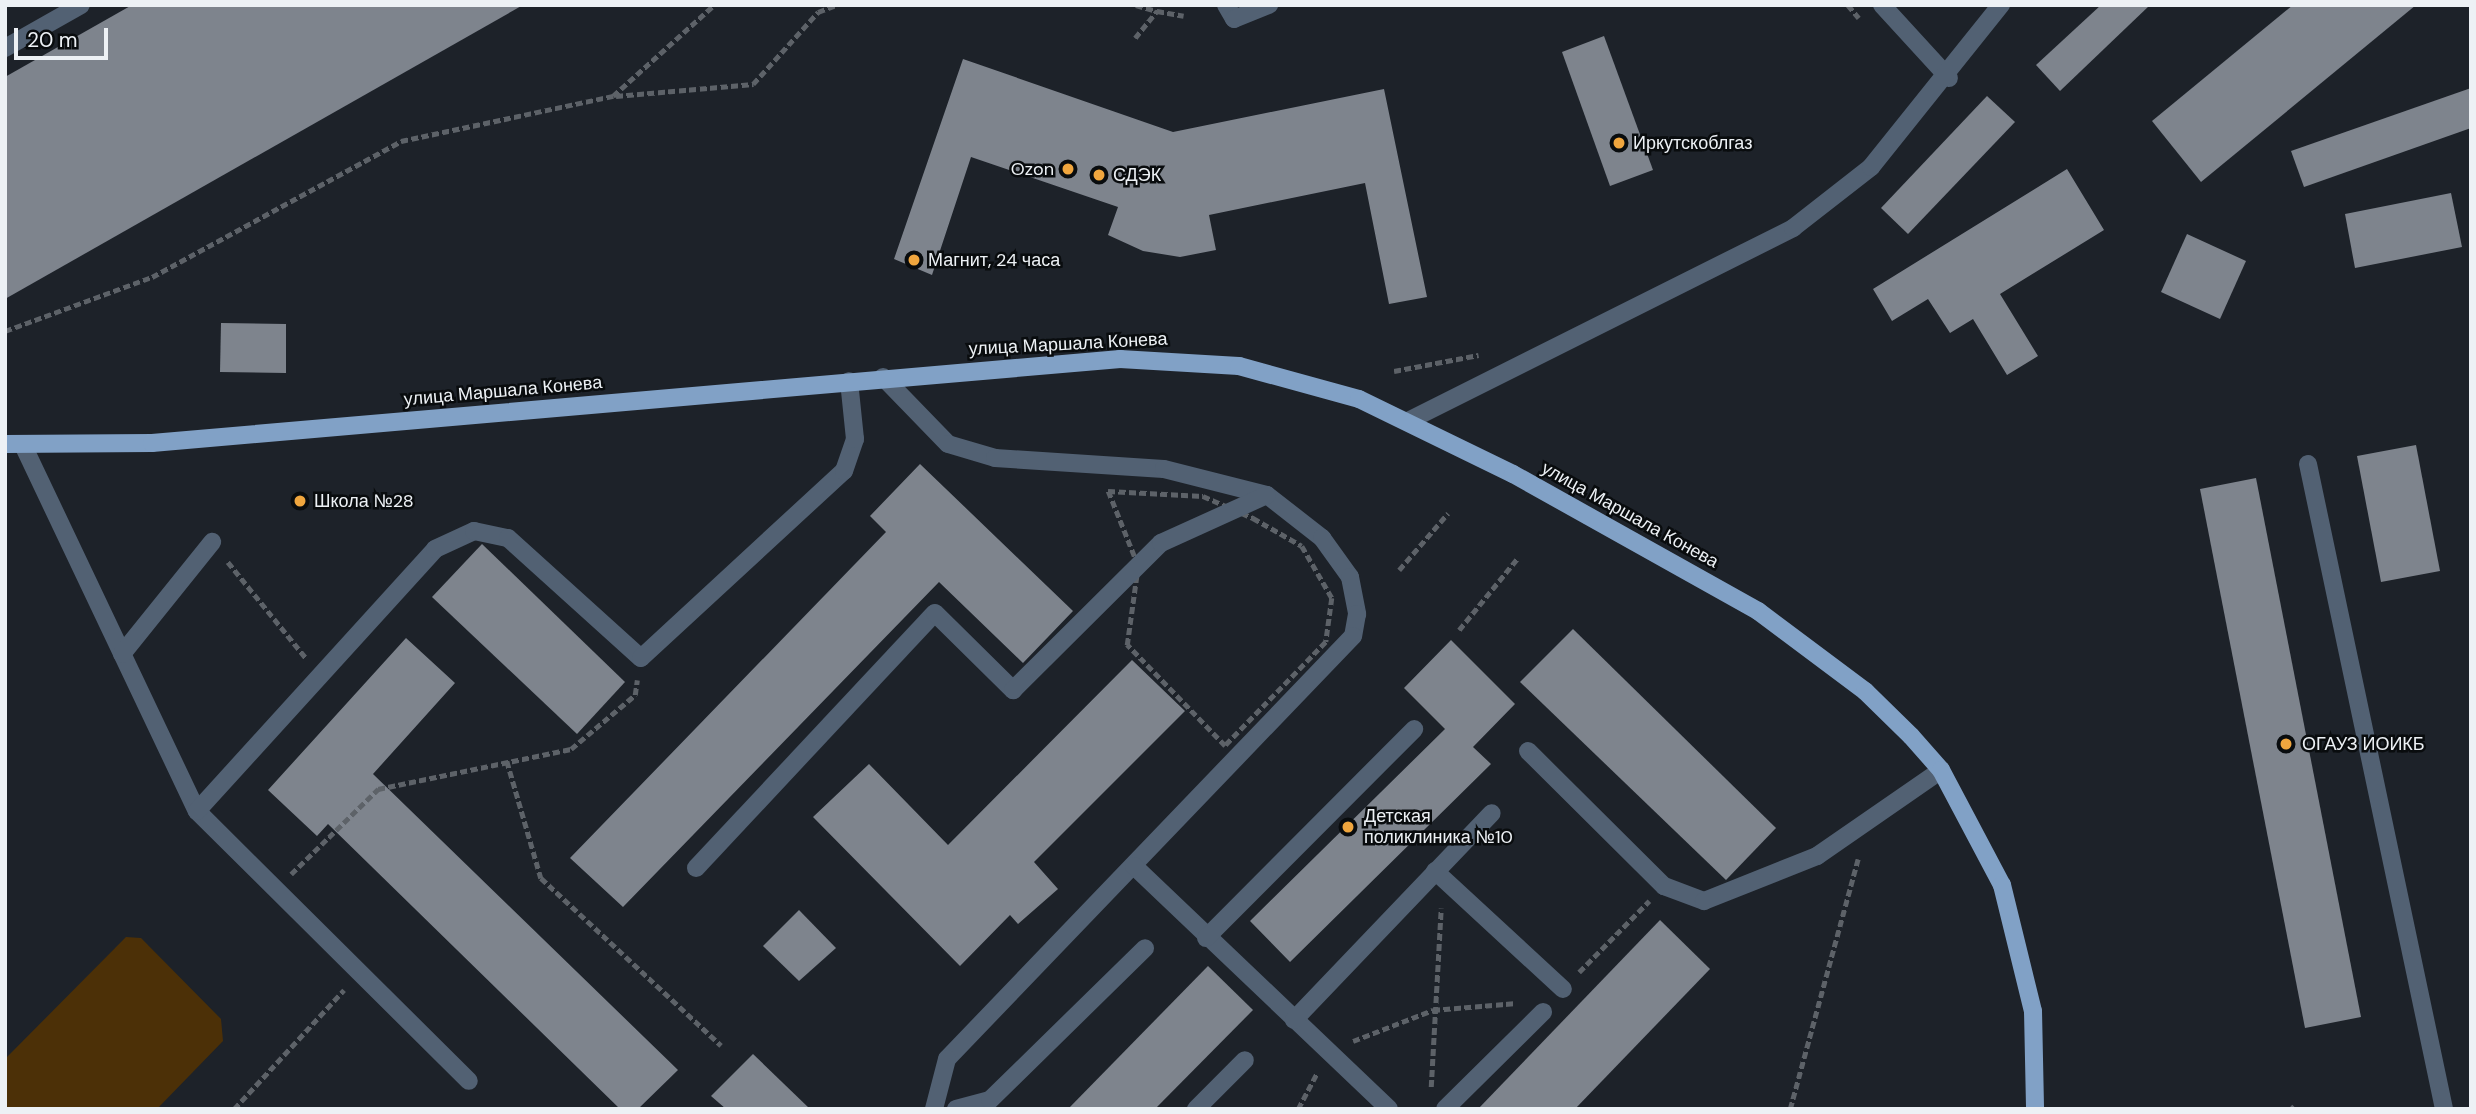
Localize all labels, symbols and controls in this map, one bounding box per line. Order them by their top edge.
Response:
scale bar [18,14,112,58]
text: 20 m [27,26,78,54]
place label: Иркутскоблгаз [1633,132,1752,154]
marker: Иркутскоблгаз [1611,135,1627,151]
place label: Ozon [1011,158,1054,180]
marker: Ozon [1060,161,1076,177]
place label: СДЭК [1113,164,1161,186]
marker: СДЭК [1091,167,1107,183]
place label: Магнит, 24 часа [928,249,1060,271]
marker: Магнит, 24 часа [906,252,922,268]
street label: улица Маршала Конева [968,328,1168,360]
street label: улица Маршала Конева [403,372,603,410]
street label: улица Маршала Конева [1538,457,1722,573]
place label: Школа №28 [314,490,414,512]
marker: Школа №28 [292,493,308,509]
place label: ОГАУЗ ИОИКБ [2302,733,2425,755]
marker: ОГАУЗ ИОИКБ [2276,734,2296,754]
place label: Детская поликлиника №10 [1364,806,1513,848]
marker: Детская поликлиника №10 [1338,817,1358,837]

